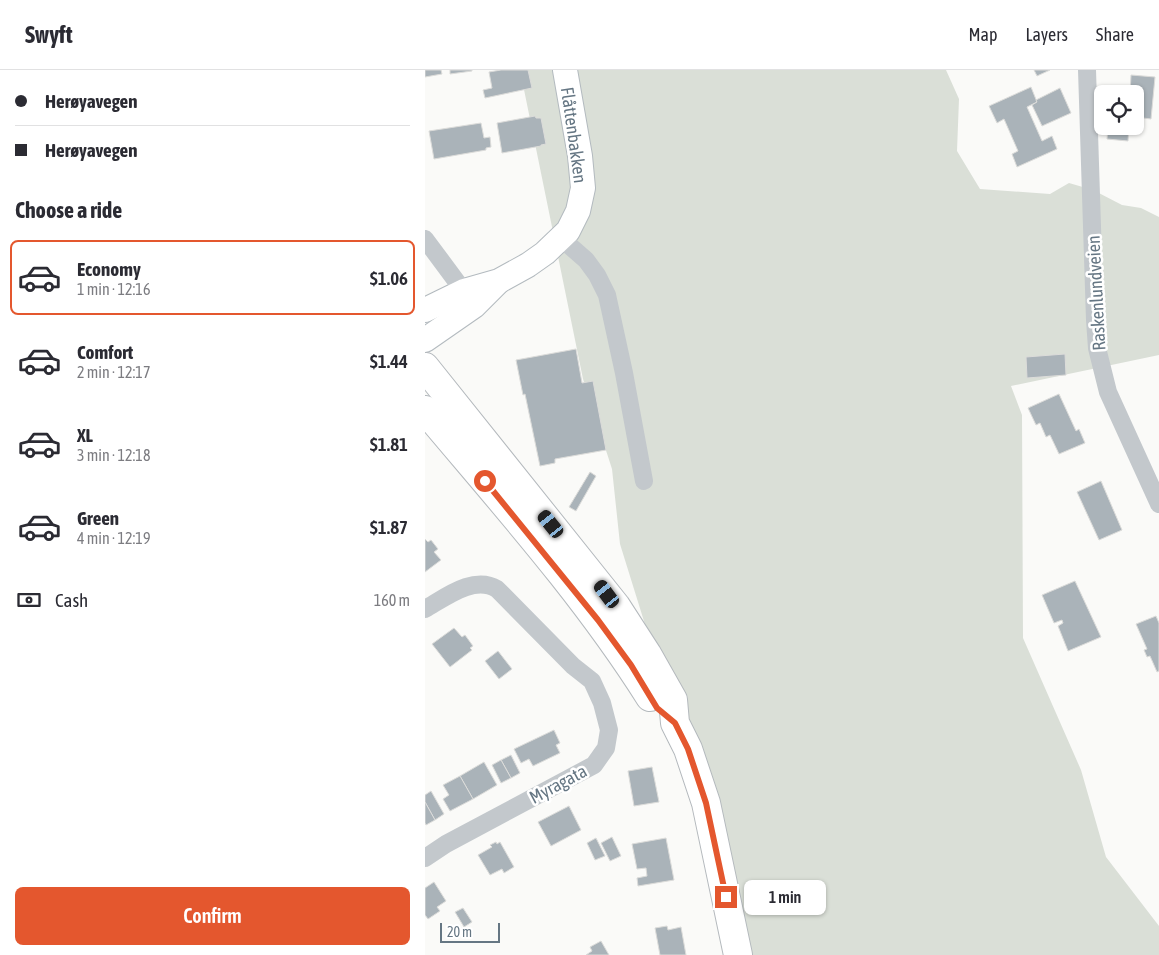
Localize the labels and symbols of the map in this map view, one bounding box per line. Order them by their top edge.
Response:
street label: Flåttenbakken [557,86,591,184]
street label: Raskenlundveien [1082,235,1110,351]
route start [474,470,496,492]
car [535,508,566,540]
car [591,578,622,610]
street label: Myragata [526,760,590,808]
callout: 1 min [743,880,826,914]
route end [715,886,737,908]
scale bar [440,920,500,943]

